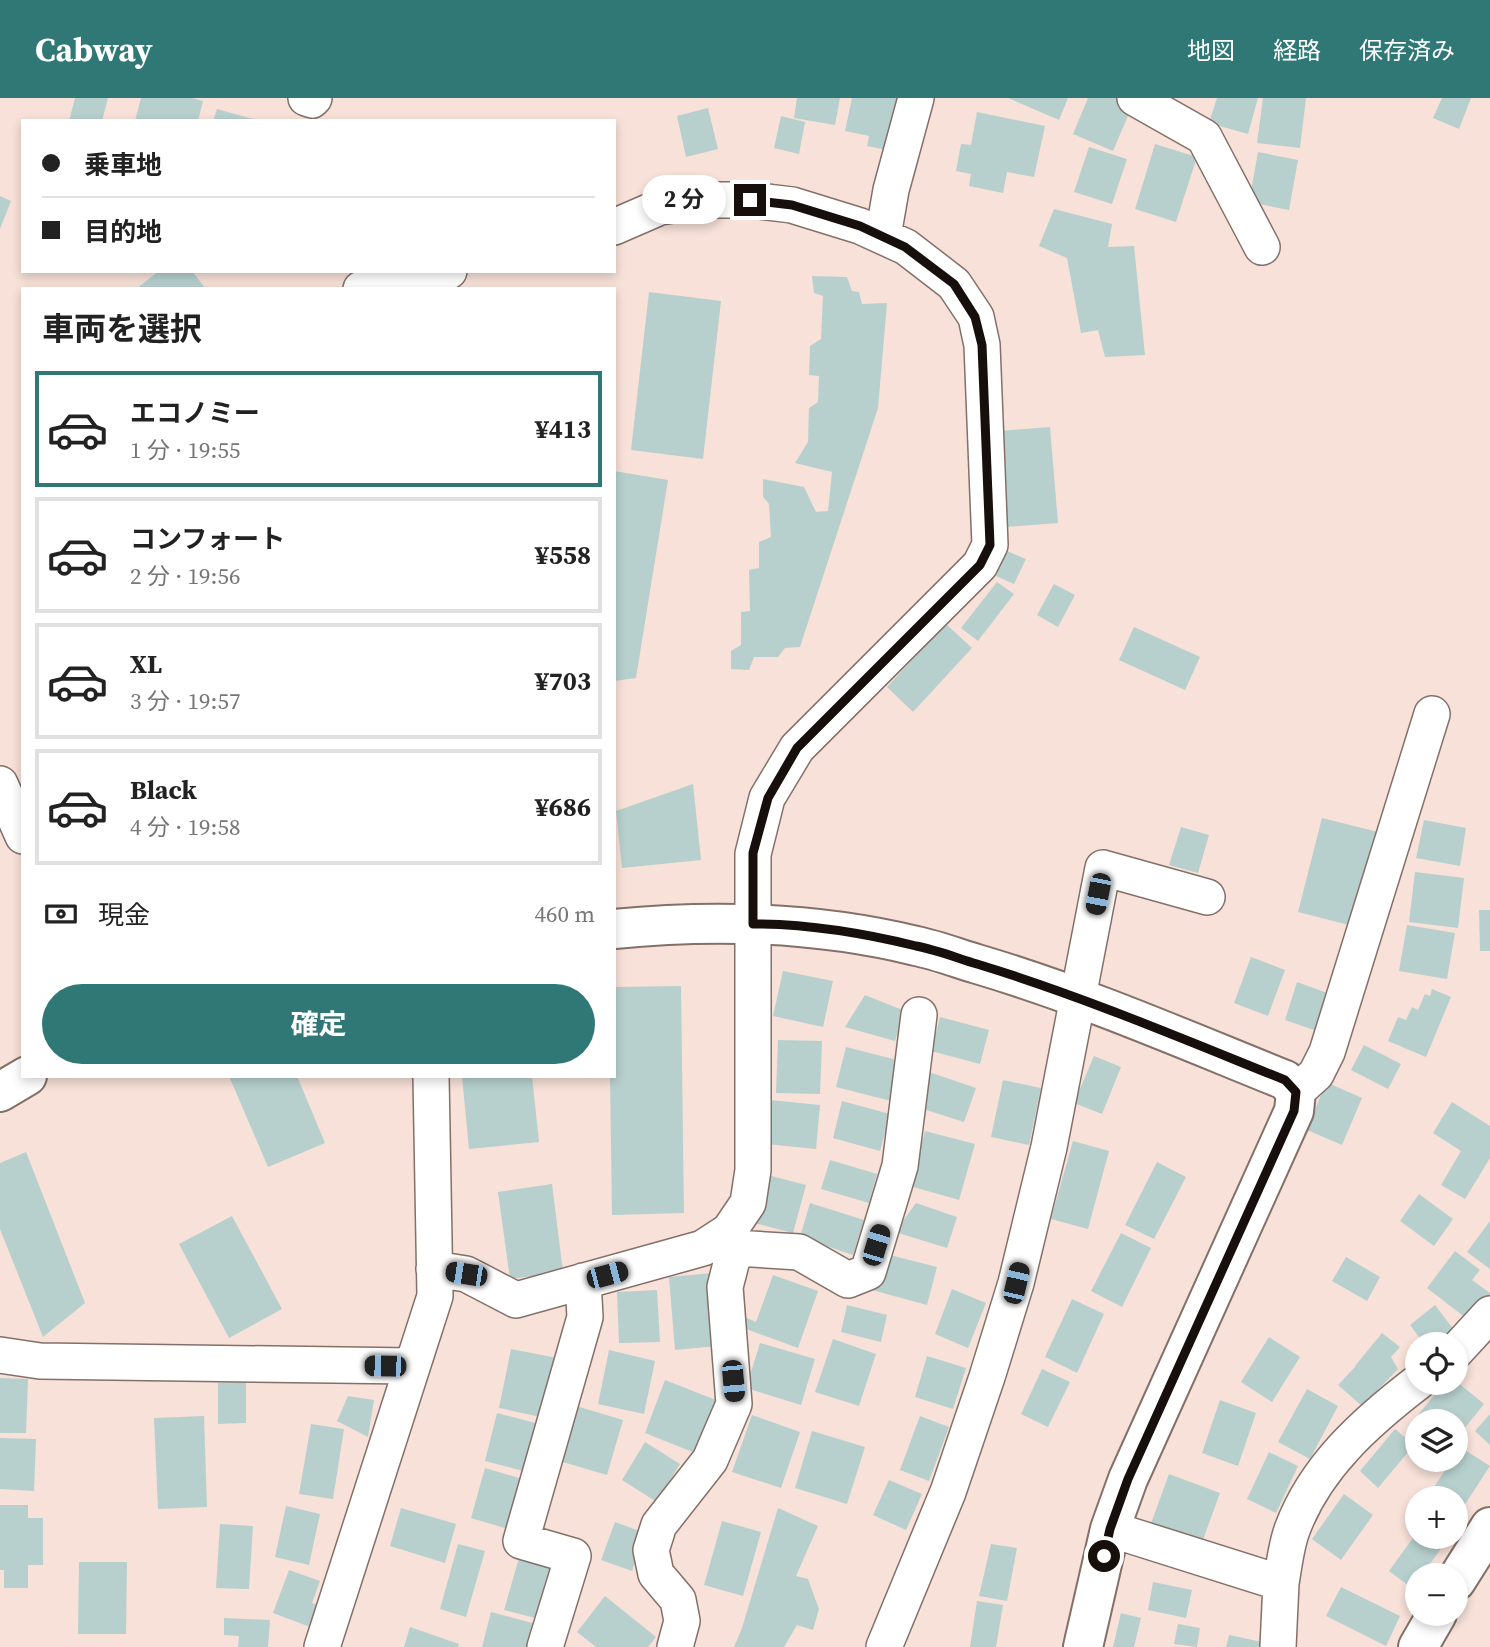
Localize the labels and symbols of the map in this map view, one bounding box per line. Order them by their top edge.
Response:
callout: 2 分 [642,176,726,224]
route end [734,184,766,216]
car [1084,871,1113,917]
car [860,1222,893,1268]
car [584,1259,631,1291]
car [444,1260,489,1288]
car [1002,1260,1031,1306]
car [364,1355,407,1377]
car [721,1359,746,1403]
route start [1088,1540,1120,1572]

